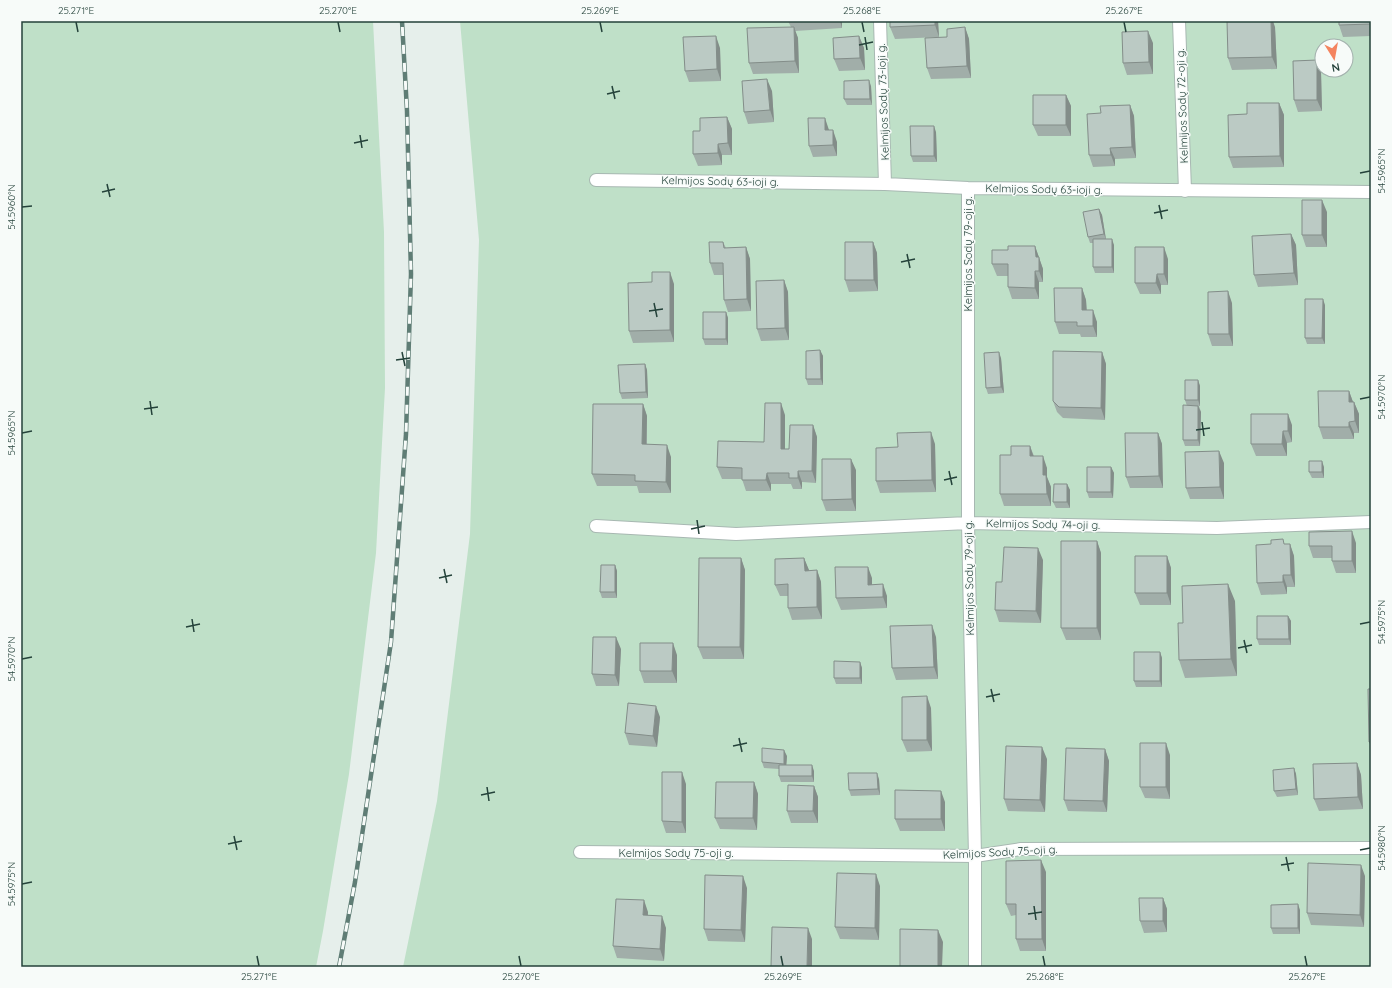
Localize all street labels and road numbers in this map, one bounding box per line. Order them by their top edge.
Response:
street label: Kelmijos Sodų 73-ioji g. [874,43,892,161]
street label: Kelmijos Sodų 72-oji g. [1173,48,1191,164]
street label: Kelmijos Sodų 63-ioji g. [661,173,779,189]
street label: Kelmijos Sodų 63-ioji g. [985,181,1103,197]
street label: Kelmijos Sodų 79-oji g. [961,197,975,311]
street label: Kelmijos Sodų 74-oji g. [986,516,1100,532]
street label: Kelmijos Sodų 79-oji g. [961,520,977,636]
street label: Kelmijos Sodų 75-oji g. [942,842,1058,862]
street label: Kelmijos Sodų 75-oji g. [619,846,733,860]

